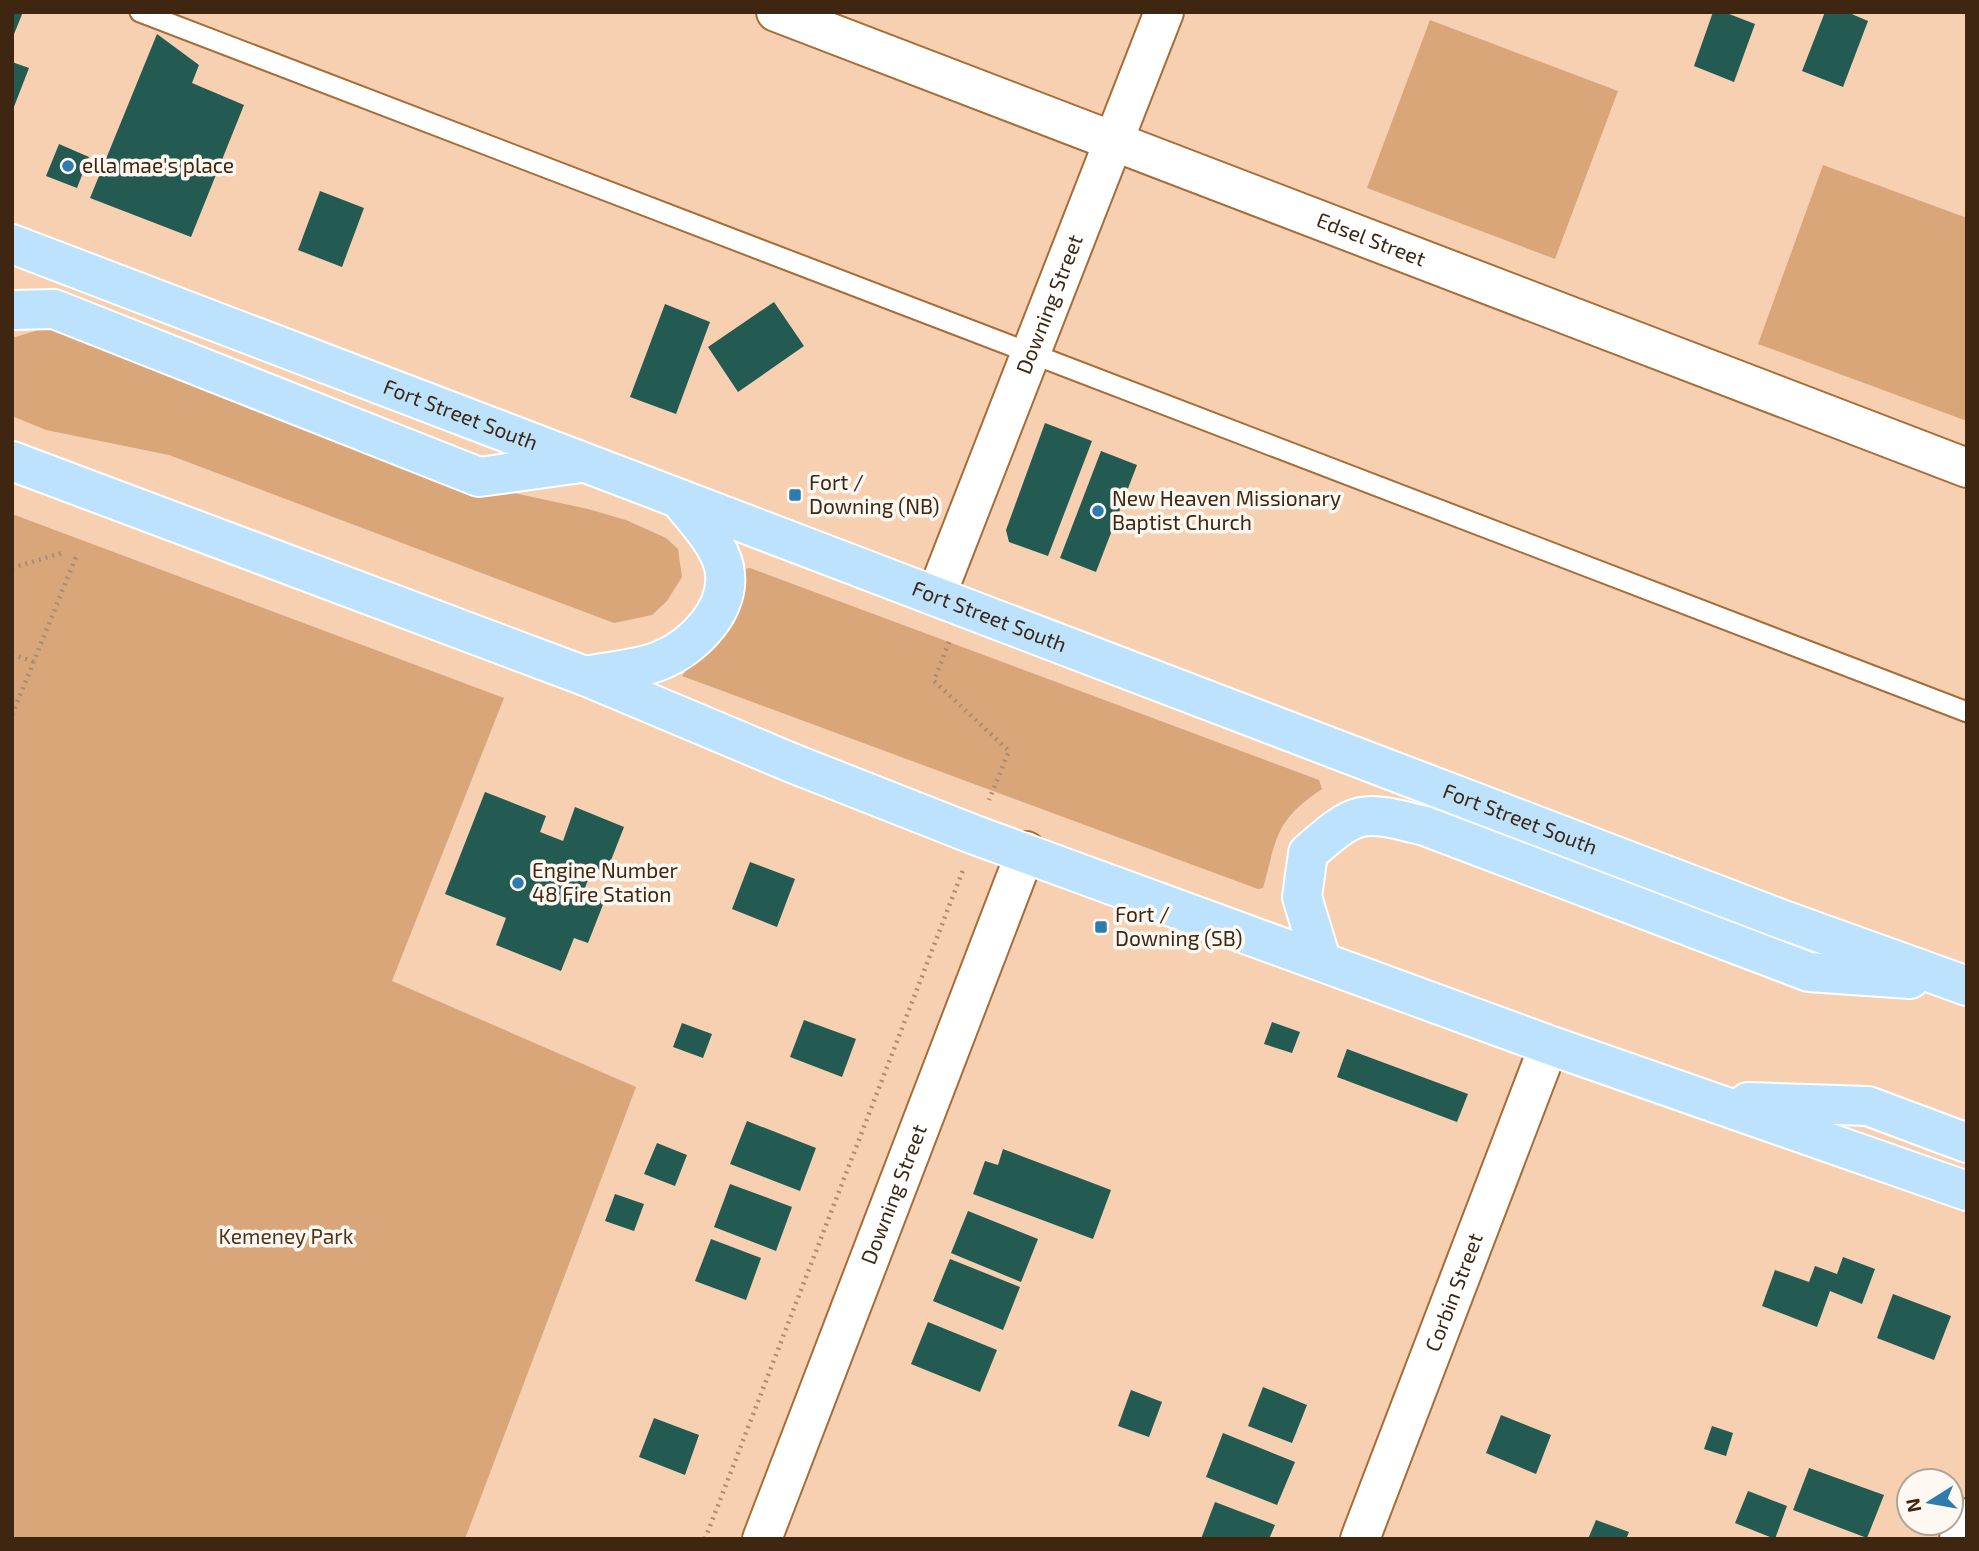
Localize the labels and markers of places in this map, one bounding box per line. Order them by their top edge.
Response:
place label: ella mae's place [82,152,234,177]
marker: ella mae's place [60,158,76,174]
place label: Fort / Downing (NB) [809,469,940,518]
place label: New Heaven Missionary Baptist Church [1112,485,1341,534]
marker: Fort / Downing (NB) [787,487,803,503]
marker: New Heaven Missionary Baptist Church [1090,503,1106,519]
place label: Engine Number 48 Fire Station [532,857,678,906]
marker: Engine Number 48 Fire Station [510,875,526,891]
place label: Fort / Downing (SB) [1115,901,1243,950]
marker: Fort / Downing (SB) [1093,919,1109,935]

